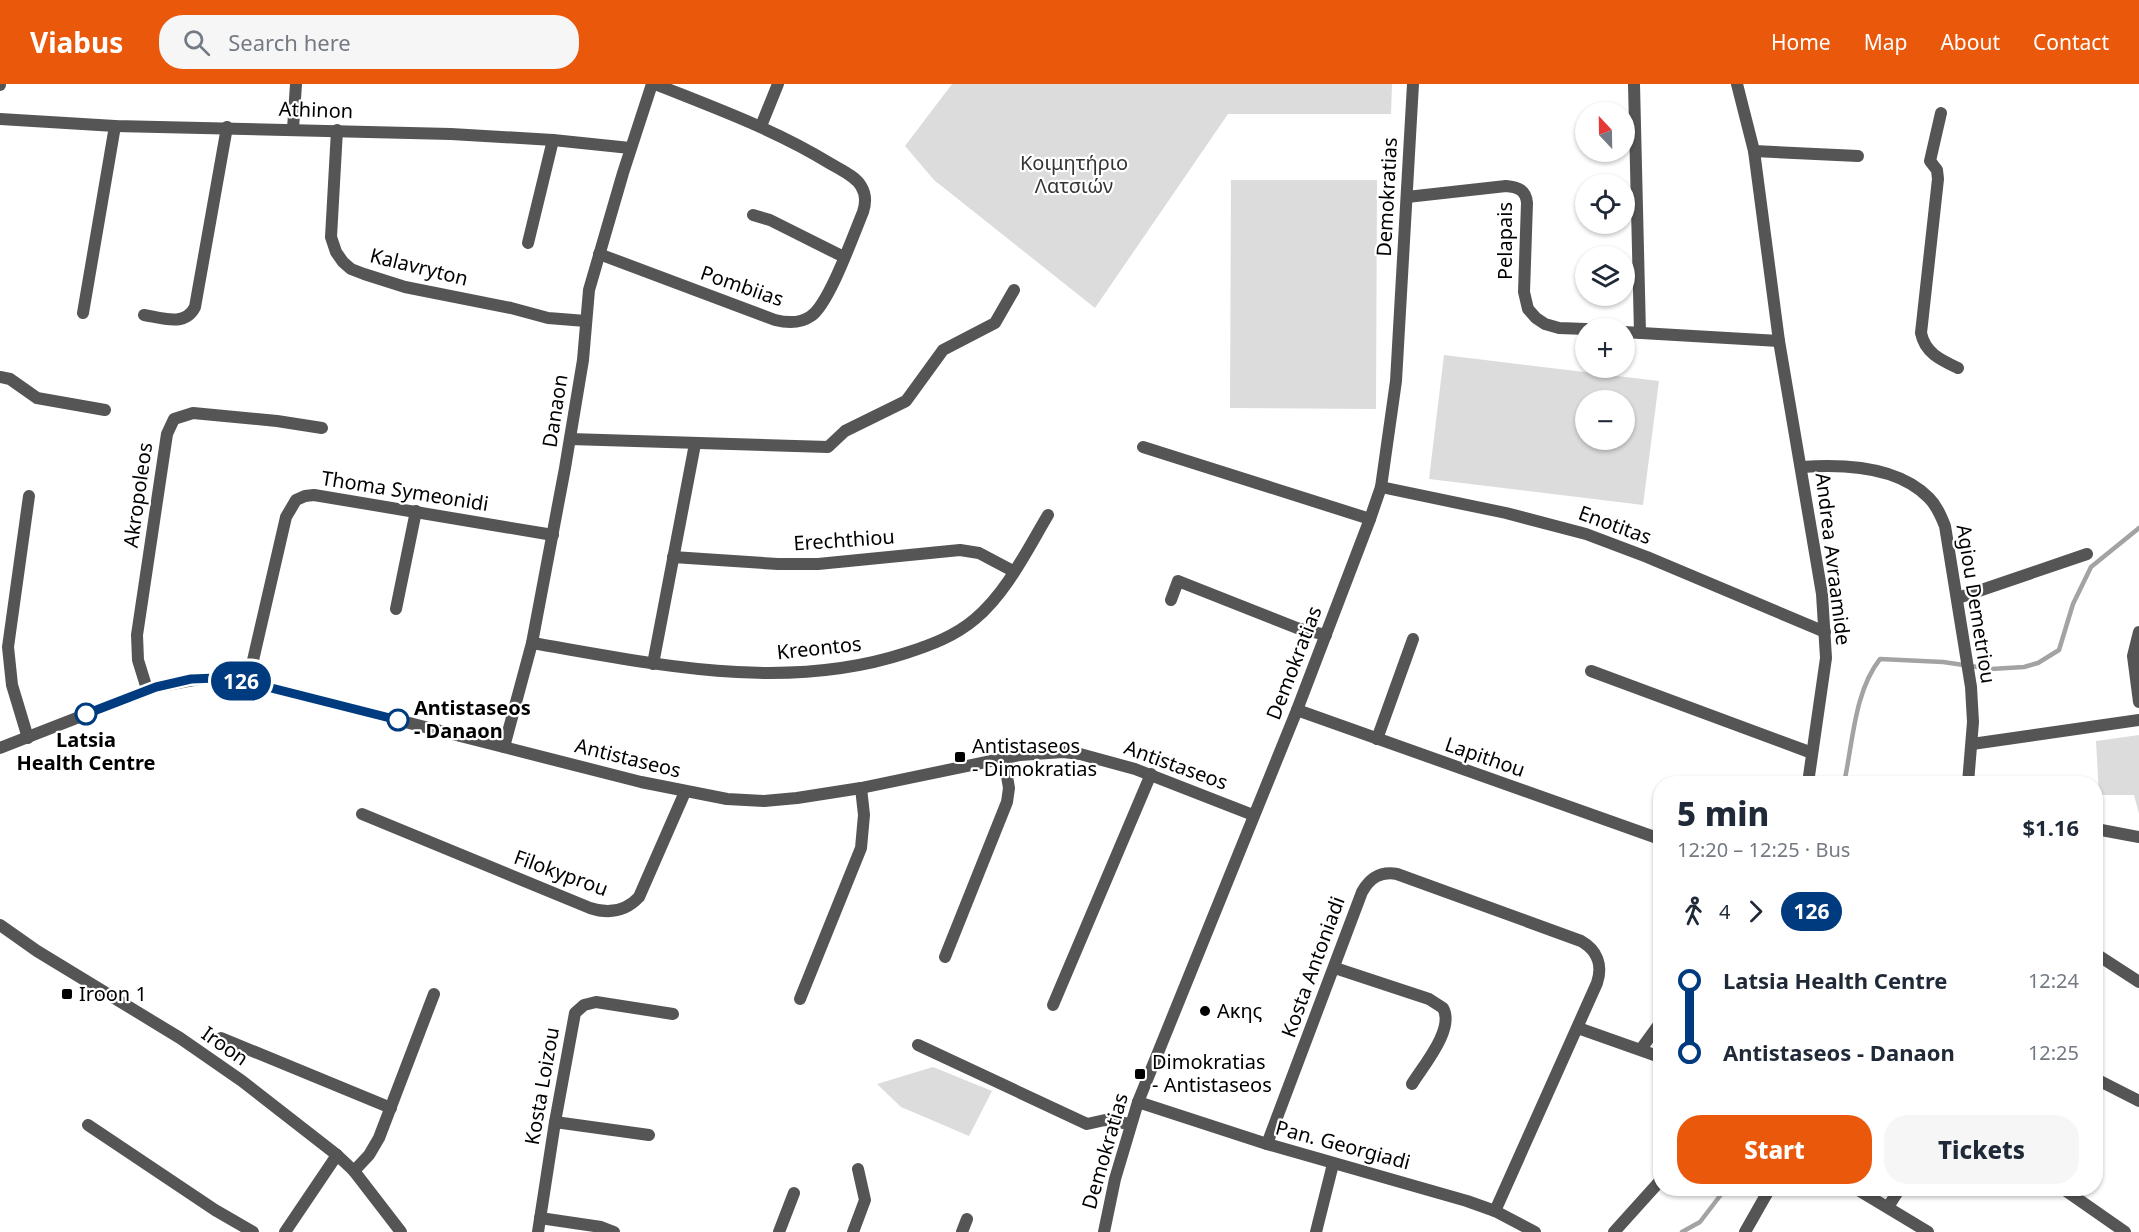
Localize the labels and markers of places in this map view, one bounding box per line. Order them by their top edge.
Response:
place label: Antistaseos - Danaon [414,694,531,744]
marker: Latsia Health Centre [75,703,97,725]
marker: Antistaseos - Danaon [387,709,409,731]
place label: Latsia Health Centre [17,726,156,776]
place label: Antistaseos - Dimokratias [972,732,1097,782]
marker: Antistaseos - Dimokratias [953,750,967,764]
place label: Iroon 1 [79,980,147,1007]
marker: Iroon 1 [60,987,74,1001]
place label: Ακης [1217,997,1263,1024]
marker: Ακης [1198,1004,1212,1018]
place label: Dimokratias - Antistaseos [1152,1048,1272,1098]
marker: Dimokratias - Antistaseos [1133,1067,1147,1081]

